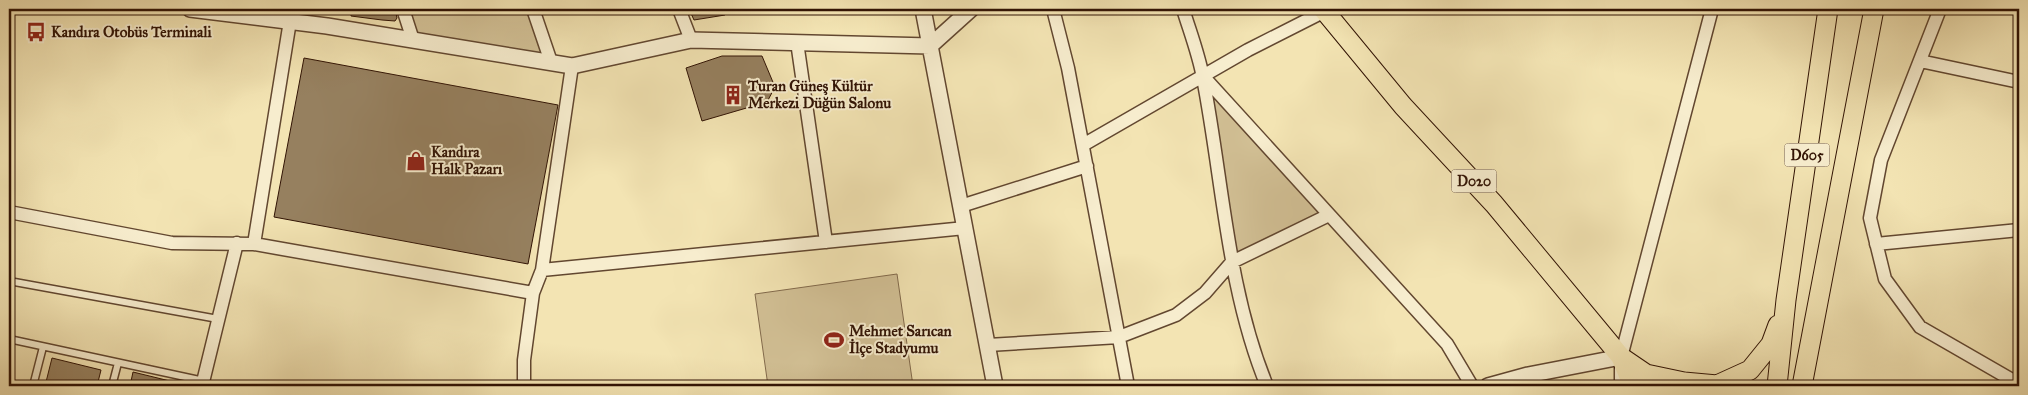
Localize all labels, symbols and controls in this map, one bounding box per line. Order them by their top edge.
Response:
bus stop icon: Kandıra Otobüs Terminali [25,21,47,43]
place label: Kandıra Otobüs Terminali [51,23,212,41]
place label: Turan Güneş Kültür Merkezi Düğün Salonu [747,77,891,113]
building icon: Turan Güneş Kültür Merkezi Düğün Salonu [722,84,744,106]
place label: Kandıra Halk Pazarı [431,143,503,178]
road number: D605 [1784,144,1830,166]
shop icon: Kandıra Halk Pazarı [405,150,427,172]
road number: D020 [1452,170,1496,192]
place label: Mehmet Sarıcan İlçe Stadyumu [849,322,953,358]
sports icon: Mehmet Sarıcan İlçe Stadyumu [823,329,845,351]

